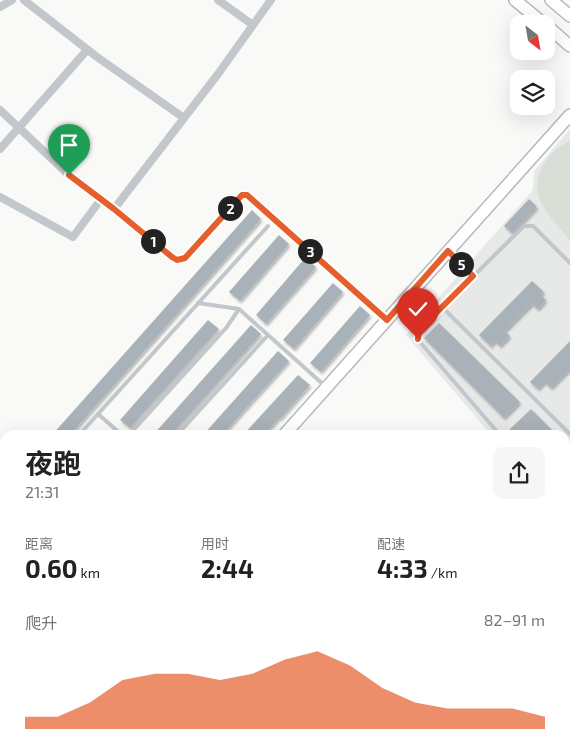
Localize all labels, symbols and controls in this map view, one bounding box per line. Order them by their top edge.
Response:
north arrow [510,15,555,60]
map controls [510,15,555,115]
button: layers [510,70,555,115]
pin [48,124,90,175]
icon: arrive [55,131,83,159]
pin: 2 [218,196,242,220]
text: 2 [226,200,235,217]
pin: 1 [140,228,166,254]
text: 1 [150,233,157,250]
pin: 3 [298,238,322,264]
text: 3 [307,243,314,260]
pin: 5 [448,252,474,276]
text: 5 [458,256,465,273]
pin [397,288,439,339]
icon: check [404,295,432,323]
text: 夜跑 [25,446,81,480]
button: share [493,447,545,499]
text: 21:31 [25,482,59,501]
text: 距离 [25,535,53,552]
text: 用时 [201,535,229,552]
text: 配速 [377,535,405,552]
text: 0.60 [25,553,77,583]
text: 2:44 [201,553,254,583]
text: 4:33 [377,553,428,583]
text: km [77,564,100,581]
text: /km [428,564,457,581]
text: 82–91 m [484,610,545,629]
text: 爬升 [25,613,57,632]

